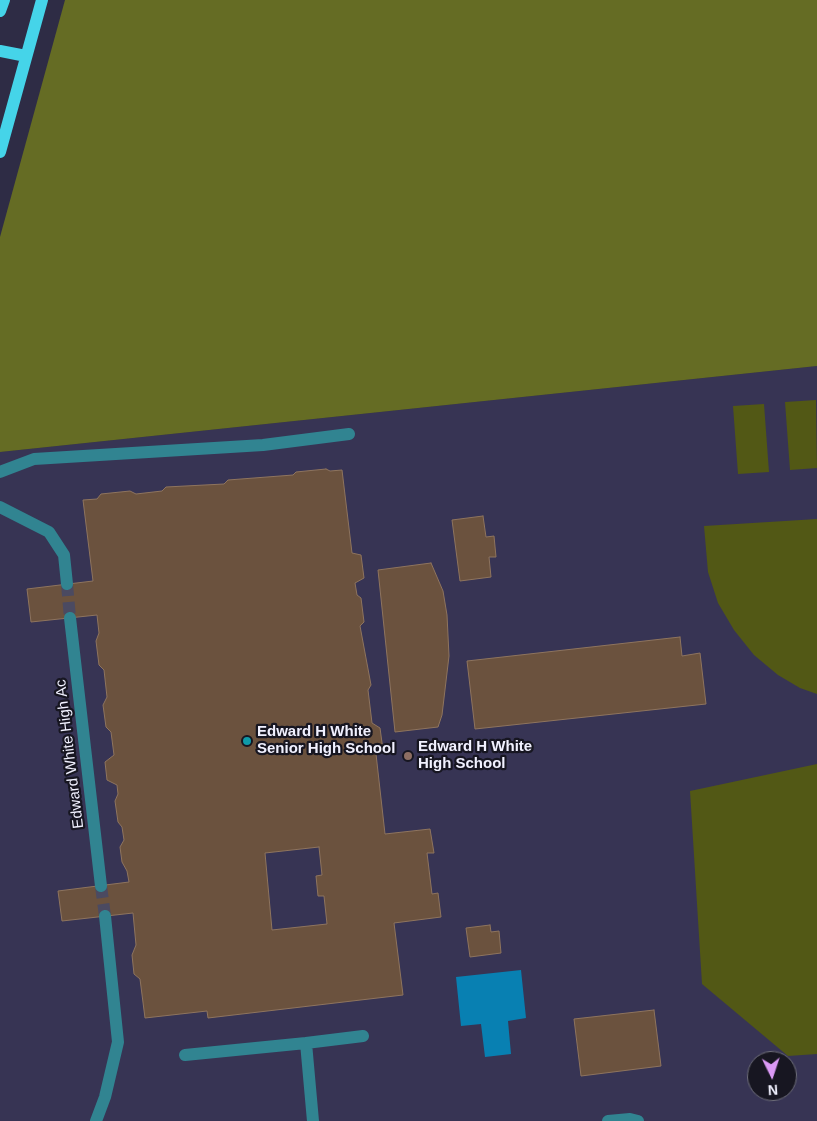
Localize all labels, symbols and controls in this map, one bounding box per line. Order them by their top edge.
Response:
street label: Edward White High Ac [52,678,88,830]
place label: Edward H White Senior High School [257,723,395,758]
marker: Edward H White Senior High School [241,735,253,747]
place label: Edward H White High School [418,738,532,773]
marker: Edward H White High School [402,750,414,762]
north arrow [747,1051,797,1101]
text: N [767,1082,779,1098]

